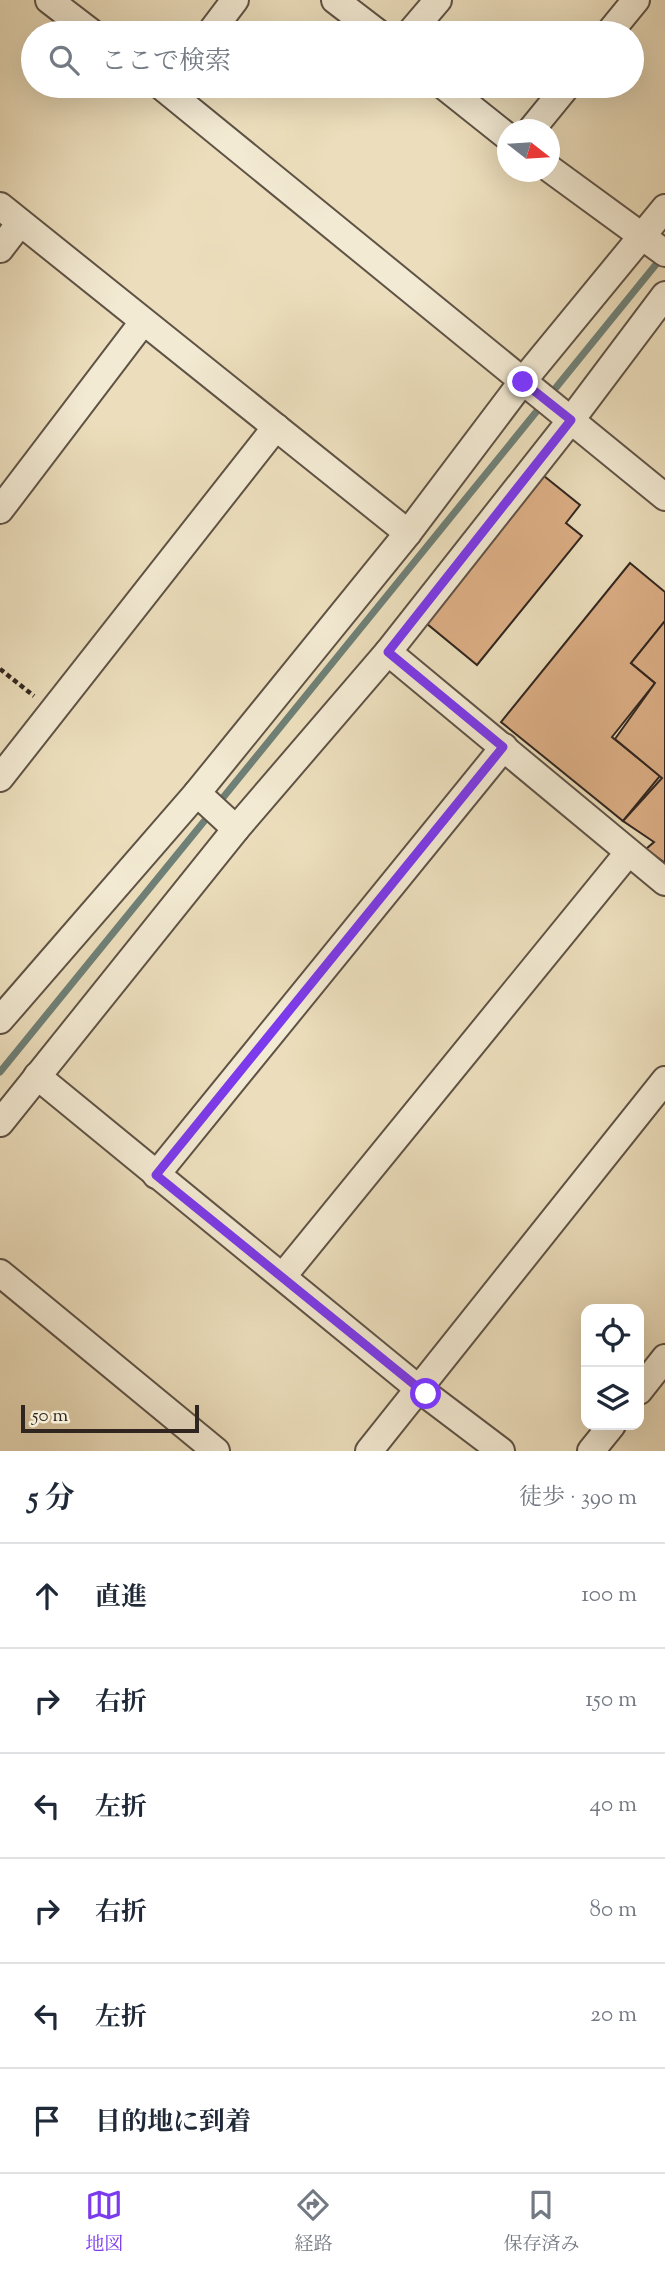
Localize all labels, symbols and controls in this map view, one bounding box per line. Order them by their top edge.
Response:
search box [21,21,644,98]
icon: search [45,41,83,79]
text: ここで検索 [101,44,231,81]
north arrow [497,119,560,182]
route end [507,366,538,397]
map controls [581,1304,644,1430]
button: locate [581,1304,644,1367]
button: layers [581,1367,644,1430]
route start [410,1378,441,1409]
scale bar [21,1402,200,1434]
text: 50 m [32,1403,68,1430]
text: 5 分 [28,1478,75,1521]
text: 徒歩 · 390 m [519,1482,637,1515]
icon: ahead [28,1577,66,1615]
text: 100 m [581,1579,637,1612]
text: 直進 [95,1580,147,1617]
icon: right [28,1682,66,1720]
text: 150 m [585,1684,637,1717]
text: 右折 [95,1685,147,1722]
icon: left [28,1787,66,1825]
text: 40 m [590,1789,637,1822]
text: 左折 [95,1790,147,1827]
icon: right [28,1892,66,1930]
text: 80 m [589,1894,637,1927]
text: 右折 [95,1895,147,1932]
icon: left [28,1997,66,2035]
text: 20 m [590,1999,637,2032]
text: 左折 [95,2000,147,2037]
icon: arrive [28,2102,66,2140]
text: 目的地に到着 [95,2105,251,2142]
tab: 地図 [85,2186,124,2259]
tab: 経路 [294,2186,333,2259]
tab: 保存済み [503,2186,580,2259]

